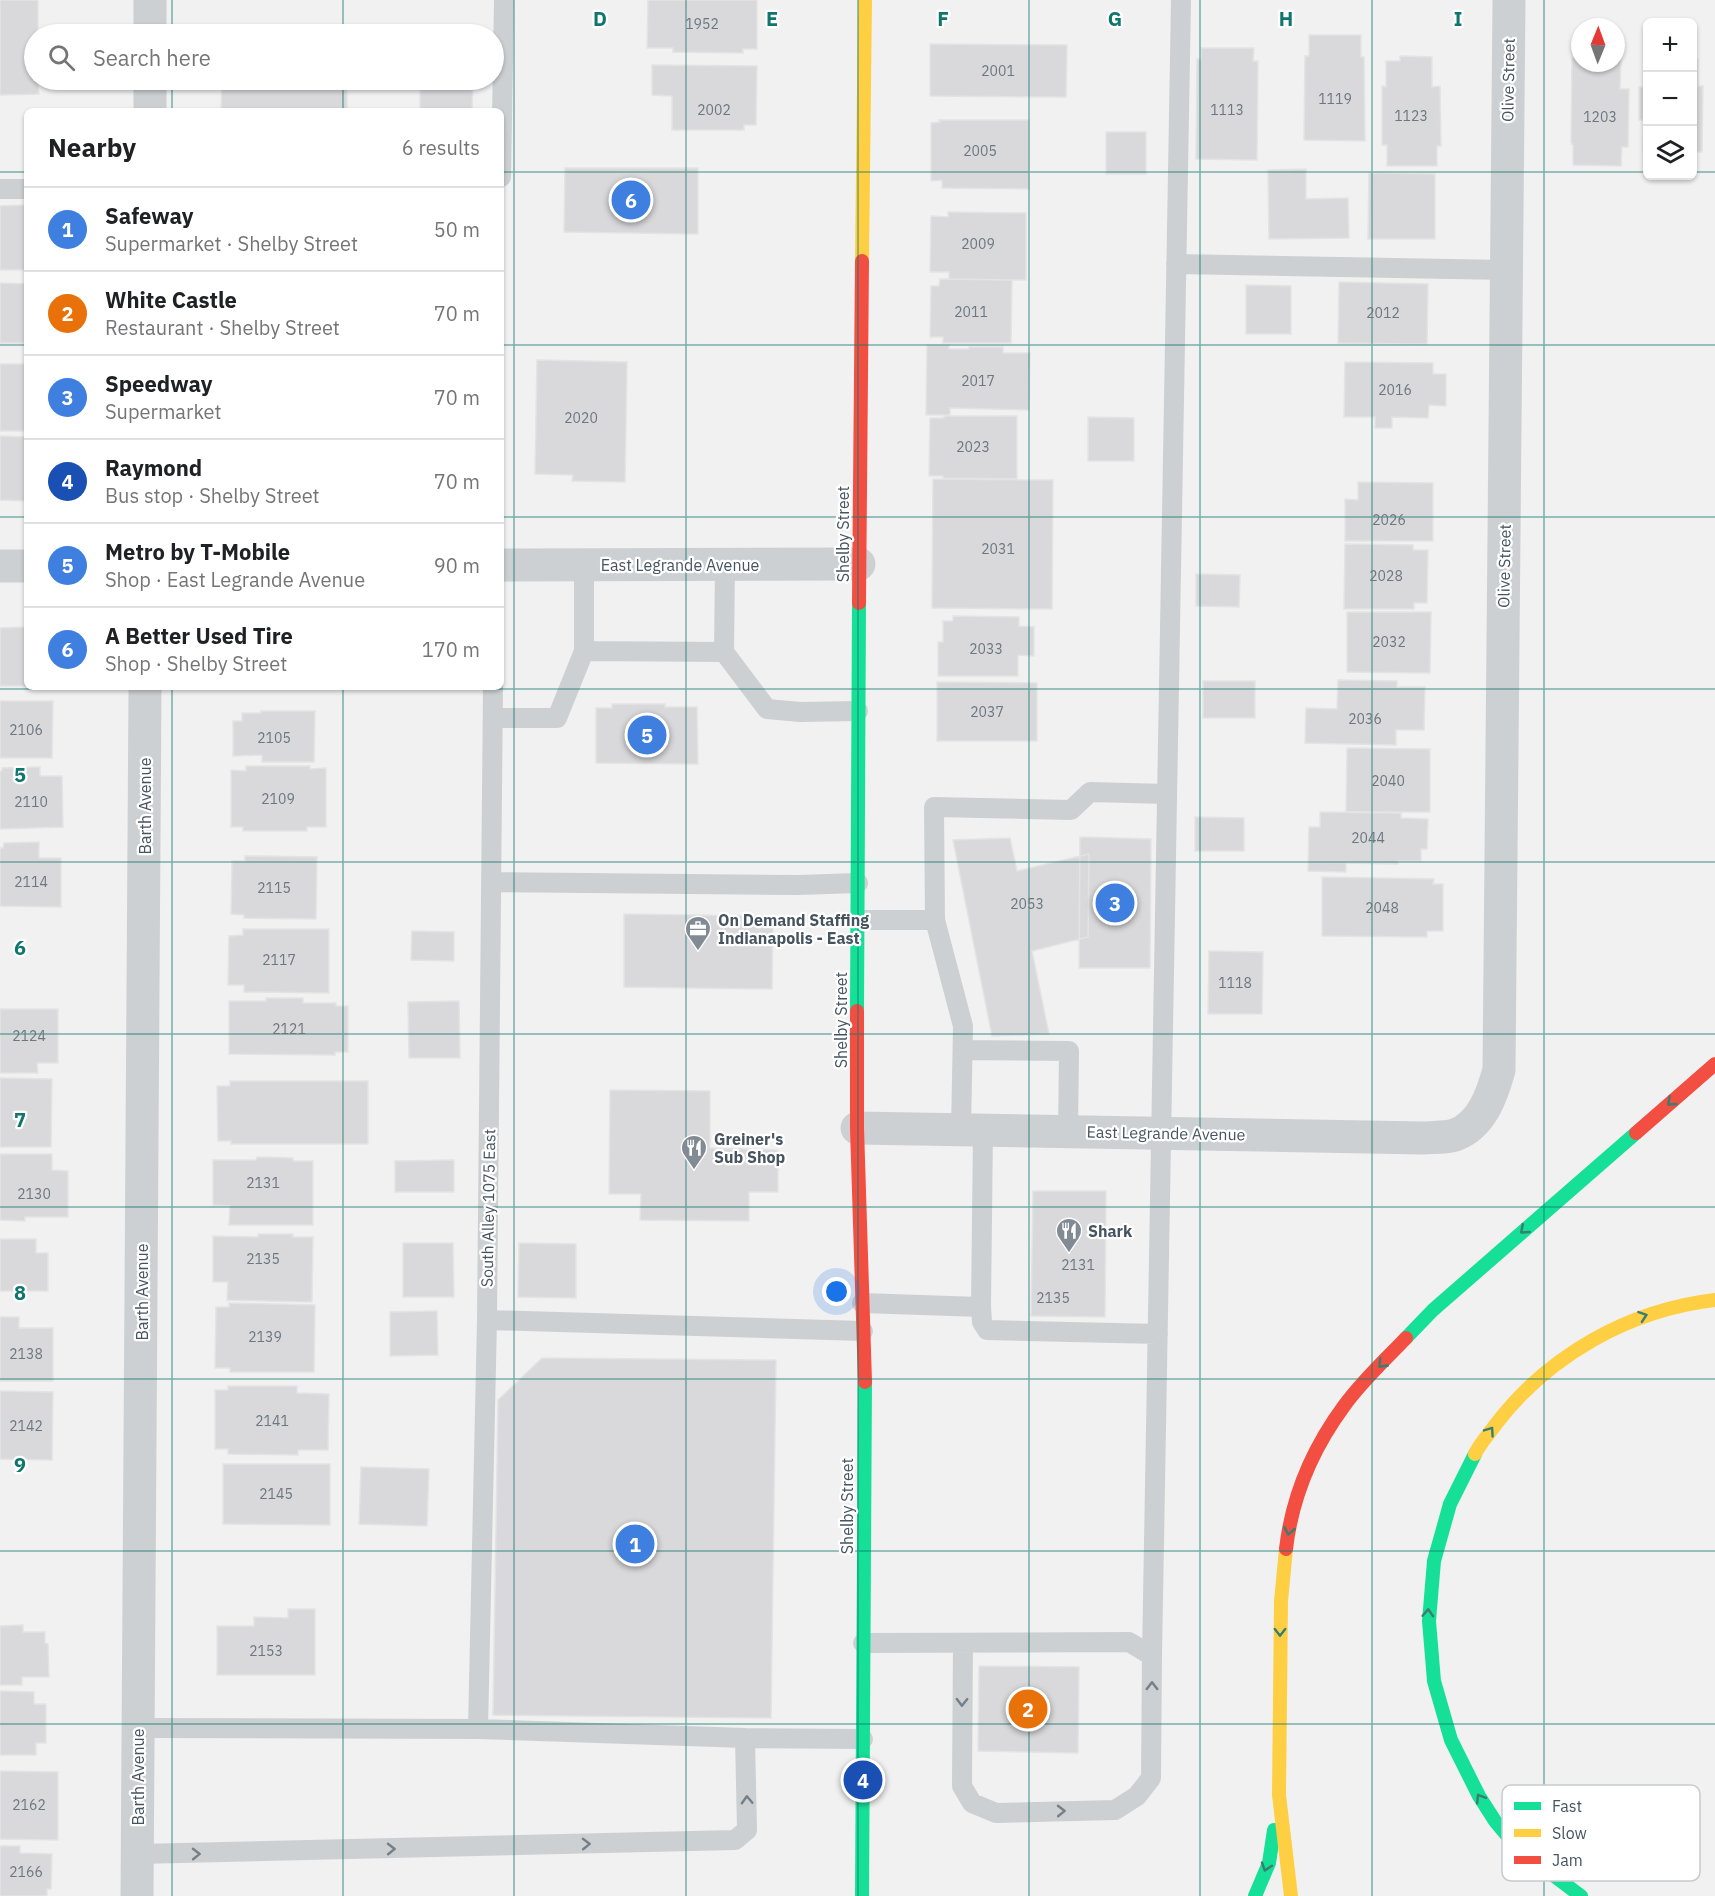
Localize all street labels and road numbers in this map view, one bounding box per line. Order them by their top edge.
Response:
street label: Olive Street [1497,38,1519,122]
street label: Shelby Street [833,486,853,582]
street label: Olive Street [1493,524,1515,608]
street label: East Legrande Avenue [601,555,760,575]
street label: Barth Avenue [135,757,155,854]
street label: Shelby Street [831,972,851,1068]
street label: East Legrande Avenue [1086,1122,1246,1144]
street label: South Alley 1075 East [477,1129,499,1287]
street label: Barth Avenue [132,1243,152,1340]
street label: Shelby Street [837,1458,857,1554]
street label: Barth Avenue [128,1728,148,1825]

